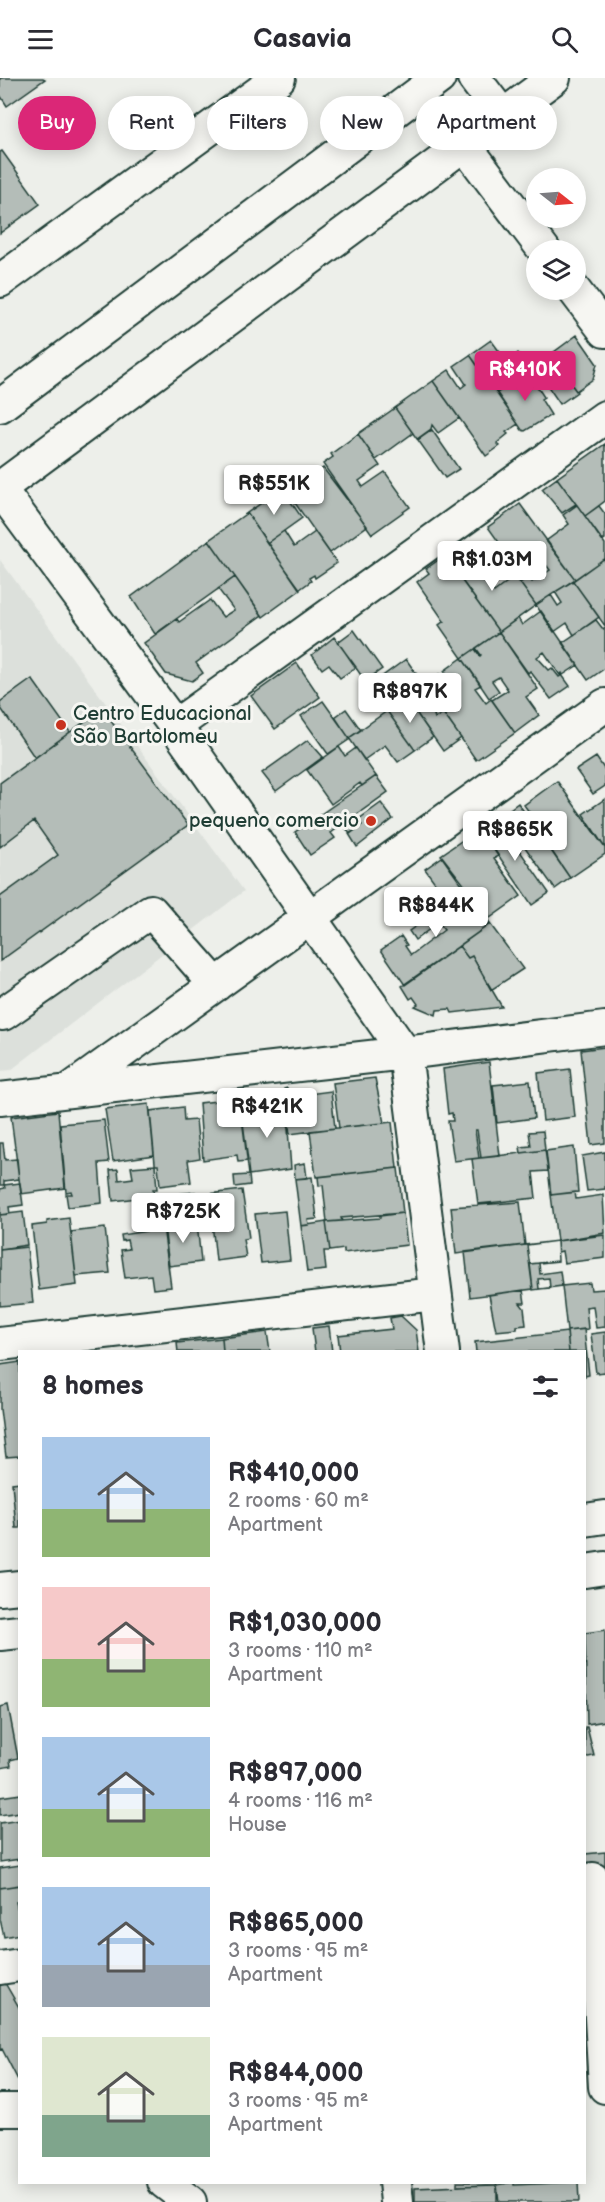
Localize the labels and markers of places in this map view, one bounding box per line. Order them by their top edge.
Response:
pin: R$410K [476,351,574,402]
pin: R$551K [225,465,323,516]
pin: R$1.03M [437,541,547,592]
pin: R$897K [361,673,459,724]
place label: Centro Educacional São Bartolomeu [73,702,252,749]
marker: Centro Educacional São Bartolomeu [54,718,68,732]
place label: pequeno comercio [189,809,359,833]
pin: R$865K [466,811,564,862]
marker: pequeno comercio [364,814,378,828]
pin: R$844K [387,887,485,938]
pin: R$421K [218,1088,316,1139]
pin: R$725K [134,1193,232,1244]

